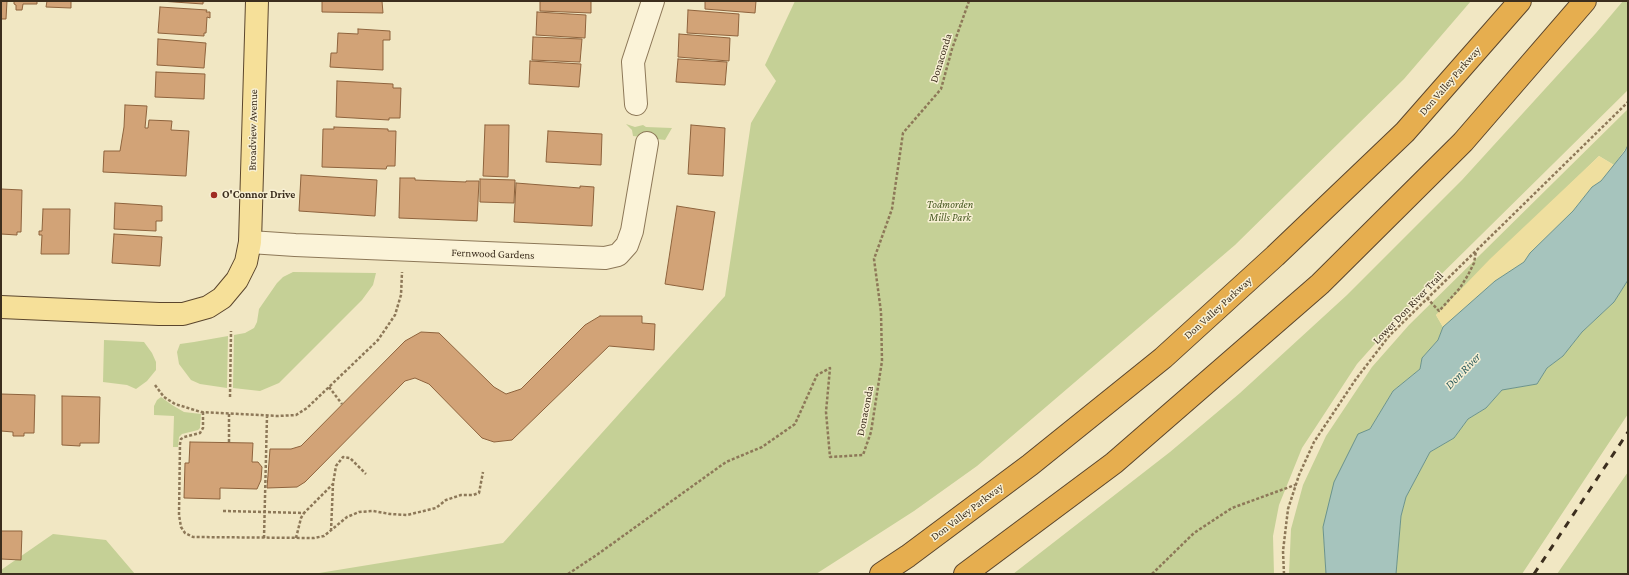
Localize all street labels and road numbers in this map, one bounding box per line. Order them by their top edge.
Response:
street label: Donaconda [927,32,955,84]
street label: Don Valley Parkway [1417,44,1483,118]
street label: Broadview Avenue [246,89,260,171]
street label: Fernwood Gardens [451,246,535,262]
street label: Lower Don River Trail [1370,269,1446,347]
street label: Don Valley Parkway [1181,274,1255,342]
street label: Donaconda [854,385,876,437]
street label: Don Valley Parkway [928,481,1006,543]

